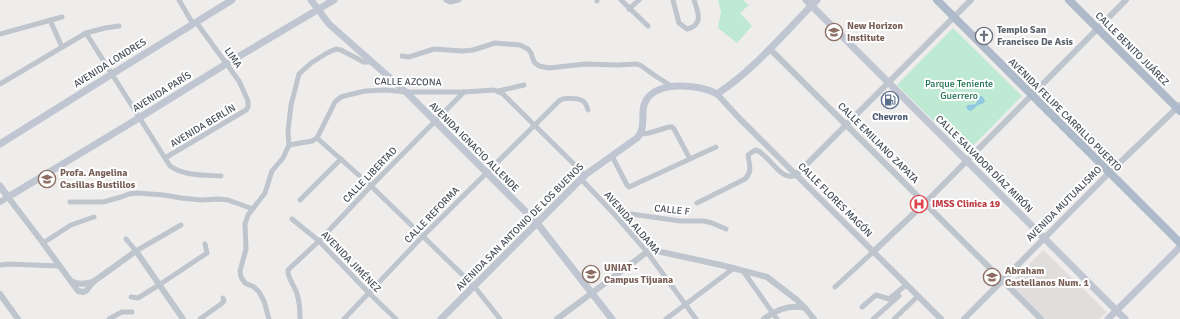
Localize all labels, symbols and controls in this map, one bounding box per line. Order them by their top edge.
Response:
street label: CALLE BENITO JUÁREZ [1093,9,1172,89]
place label: New Horizon Institute [847,20,903,44]
school or university icon: New Horizon Institute [824,22,844,42]
place label: Templo San Francisco De Asis [997,24,1074,48]
church icon: Templo San Francisco De Asis [974,26,994,46]
street label: AVENIDA LONDRES [71,36,149,90]
street label: LIMA [222,45,244,71]
street label: AVENIDA FELIPE CARRILLO PUERTO [1006,56,1124,174]
street label: AVENIDA PARÍS [130,68,194,115]
street label: CALLE AZCONA [374,75,442,89]
park label: Parque Teniente Guerrero [925,78,993,102]
fuel station icon: Chevron [880,90,900,110]
street label: AVENIDA IGNACIO ALLENDE [427,100,522,195]
street label: CALLE EMILIANO ZAPATA [835,100,921,186]
street label: AVENIDA BERLÍN [168,101,238,150]
place label: Chevron [872,111,908,123]
street label: CALLE SALVADOR DÍAZ MIRÓN [933,112,1036,215]
street label: CALLE LIBERTAD [340,145,400,205]
street label: AVENIDA SAN ANTONIO DE LOS BUENOS [454,160,587,293]
street label: CALLE FLORES MAGÓN [795,160,875,240]
street label: AVENIDA MUTUALISMO [1024,163,1105,244]
place label: Profa. Angelina Casillas Bustillos [60,167,136,191]
school or university icon: Profa. Angelina Casillas Bustillos [37,169,57,189]
street label: CALLE REFORMA [402,184,462,246]
street label: AVENIDA ALDAMA [601,189,663,257]
hospital icon: IMSS Clinica 19 [909,194,929,214]
place label: IMSS Clinica 19 [932,198,1001,210]
street label: CALLE F [654,202,690,218]
street label: AVENIDA JIMÉNEZ [319,228,384,295]
place label: UNIAT - Campus Tijuana [604,262,673,286]
school or university icon: UNIAT - Campus Tijuana [581,264,601,284]
place label: Abraham Castellanos Num. 1 [1005,265,1090,289]
school or university icon: Abraham Castellanos Num. 1 [982,267,1002,287]

